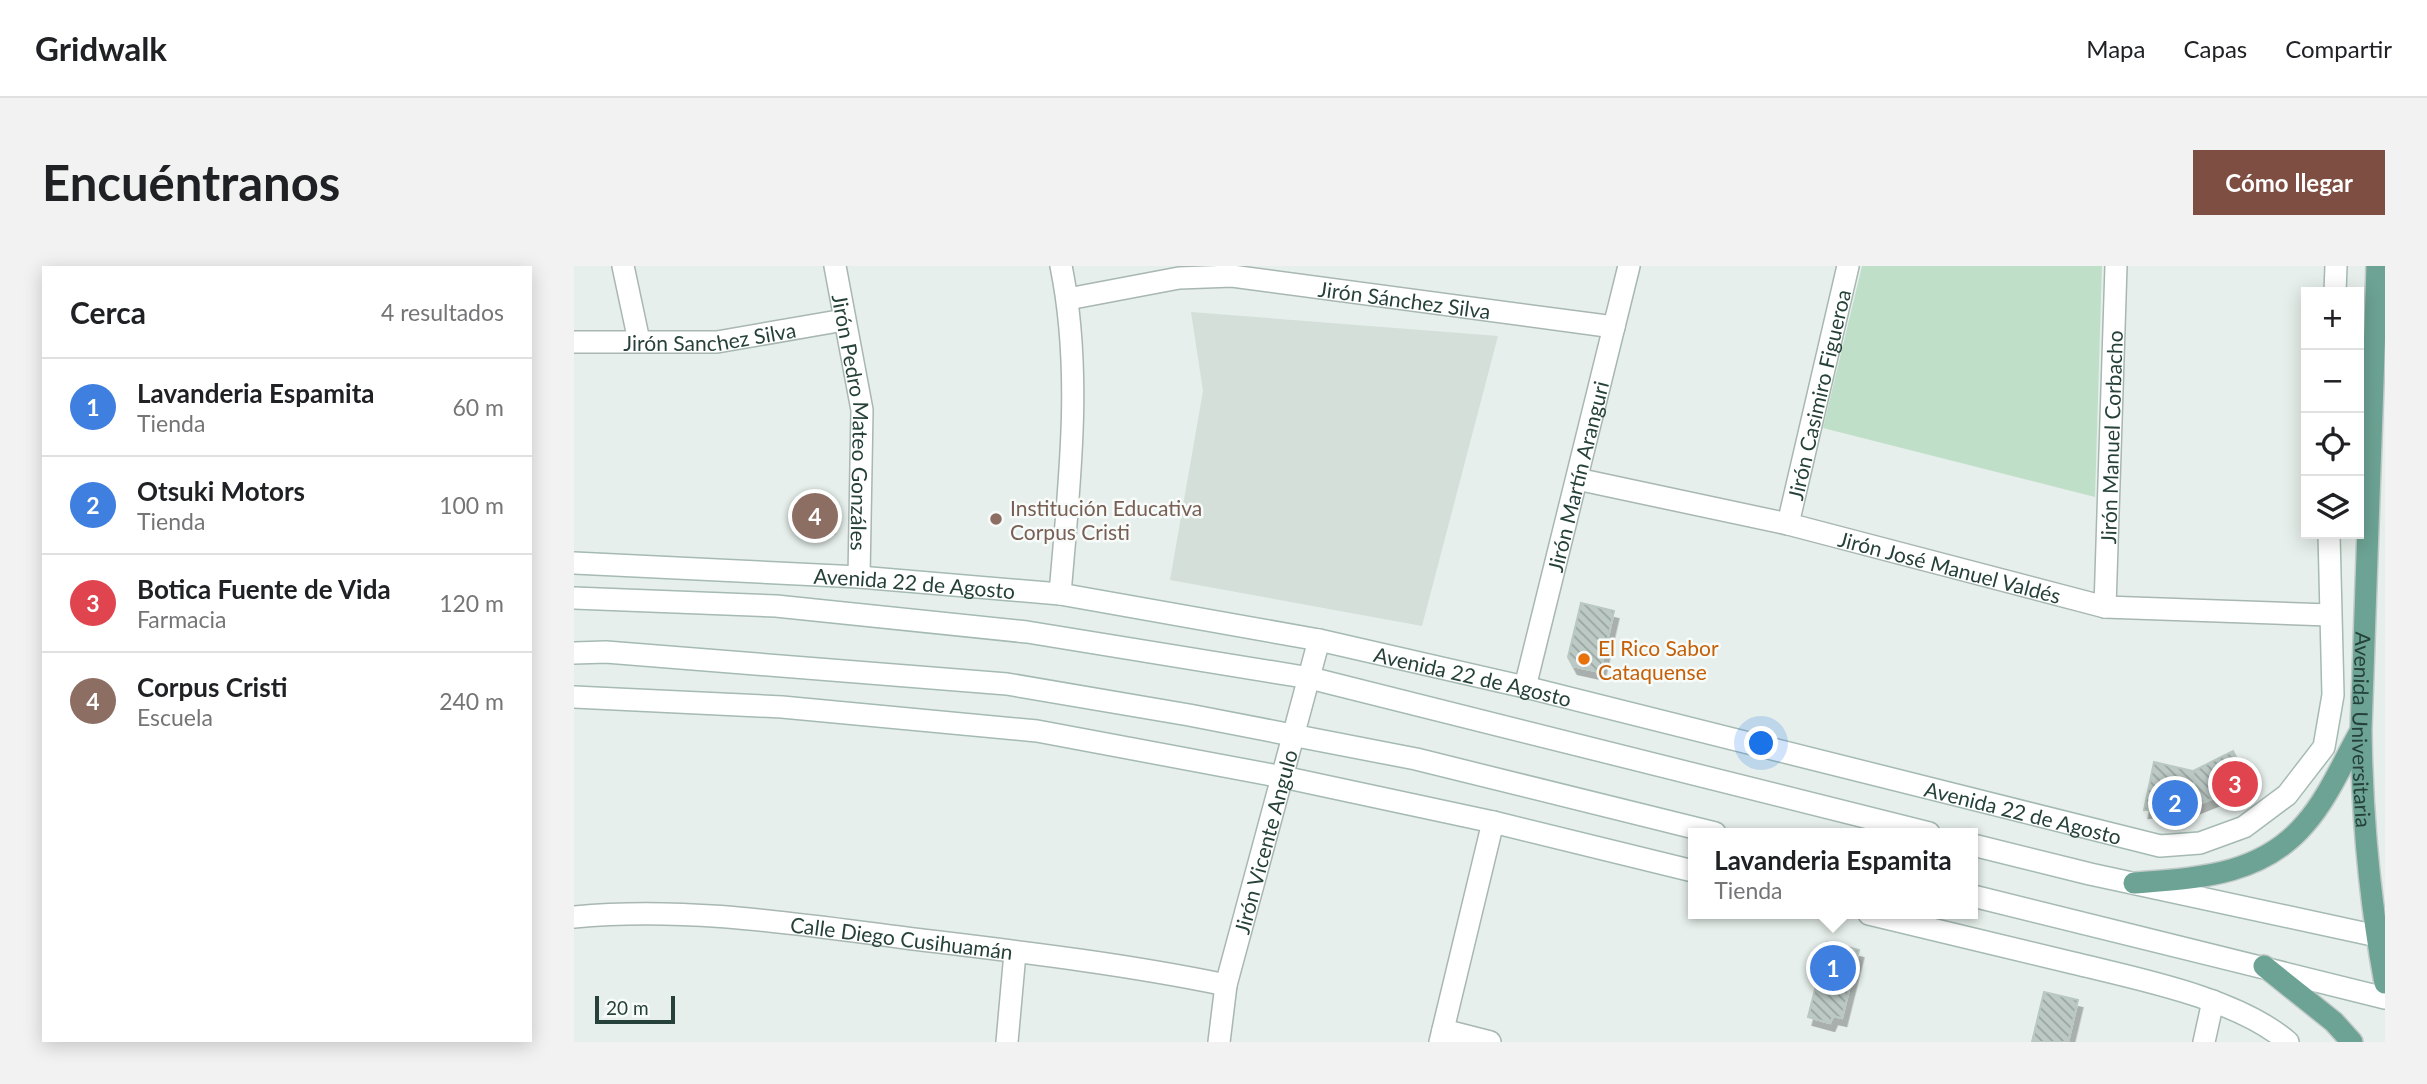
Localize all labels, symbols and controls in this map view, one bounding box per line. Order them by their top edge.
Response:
text: Gridwalk [35,28,167,68]
text: Mapa [2086,34,2145,63]
text: Capas [2183,34,2247,63]
text: Compartir [2285,34,2392,63]
button: Cómo llegar [2193,150,2385,215]
text: Encuéntranos [42,153,340,211]
street label: Jirón Sánchez Silva [1317,275,1492,323]
street label: Jirón Casimiro Figueroa [1782,287,1855,502]
map controls [2301,287,2364,539]
button: + [2301,287,2364,350]
street label: Jirón Pedro Mateo Gonzáles [828,292,875,551]
text: Cerca [70,294,146,330]
text: 4 resultados [381,298,504,326]
street label: Jirón Sanchez Silva [623,316,798,355]
street label: Jirón Manuel Corbacho [2095,330,2126,544]
button: − [2301,350,2364,413]
text: Lavanderia Espamita [137,377,375,409]
street label: Jirón Martín Aranguri [1541,378,1613,574]
text: 1 [86,393,100,421]
text: 60 m [453,393,504,421]
text: Tienda [137,409,205,437]
button: locate [2301,413,2364,476]
text: Otsuki Motors [137,475,305,507]
button: layers [2301,476,2364,539]
pin: 4 [792,490,838,542]
text: 2 [86,491,100,519]
text: 100 m [439,491,504,519]
place label: Institución Educativa Corpus Cristi [1010,495,1202,544]
text: Tienda [137,507,205,535]
marker: Institución Educativa Corpus Cristi [988,511,1004,527]
street label: Jirón José Manuel Valdés [1836,525,2064,607]
street label: Avenida 22 de Agosto [813,562,1016,603]
text: Botica Fuente de Vida [137,573,391,605]
text: 3 [86,589,100,617]
text: 120 m [439,589,504,617]
text: Farmacia [137,605,226,633]
street label: Avenida Universitaria [2348,631,2377,828]
place label: El Rico Sabor Cataquense [1598,635,1719,684]
street label: Avenida 22 de Agosto [1372,640,1574,711]
marker: El Rico Sabor Cataquense [1576,651,1592,667]
text: Corpus Cristi [137,671,287,703]
text: 4 [86,687,100,715]
text: 240 m [439,687,504,715]
text: Escuela [137,703,213,731]
your location [1744,726,1778,760]
street label: Jirón Vicente Angulo [1228,747,1301,936]
pin: 3 [2212,758,2258,810]
street label: Avenida 22 de Agosto [1922,775,2124,848]
pin: 2 [2152,777,2198,829]
popup [1688,828,1978,919]
text: Lavanderia Espamita [1714,844,1952,876]
text: Tienda [1714,876,1783,904]
street label: Calle Diego Cusihuamán [789,911,1014,963]
pin: 1 [1810,942,1856,994]
scale bar [595,993,676,1025]
text: 20 m [606,996,649,1019]

